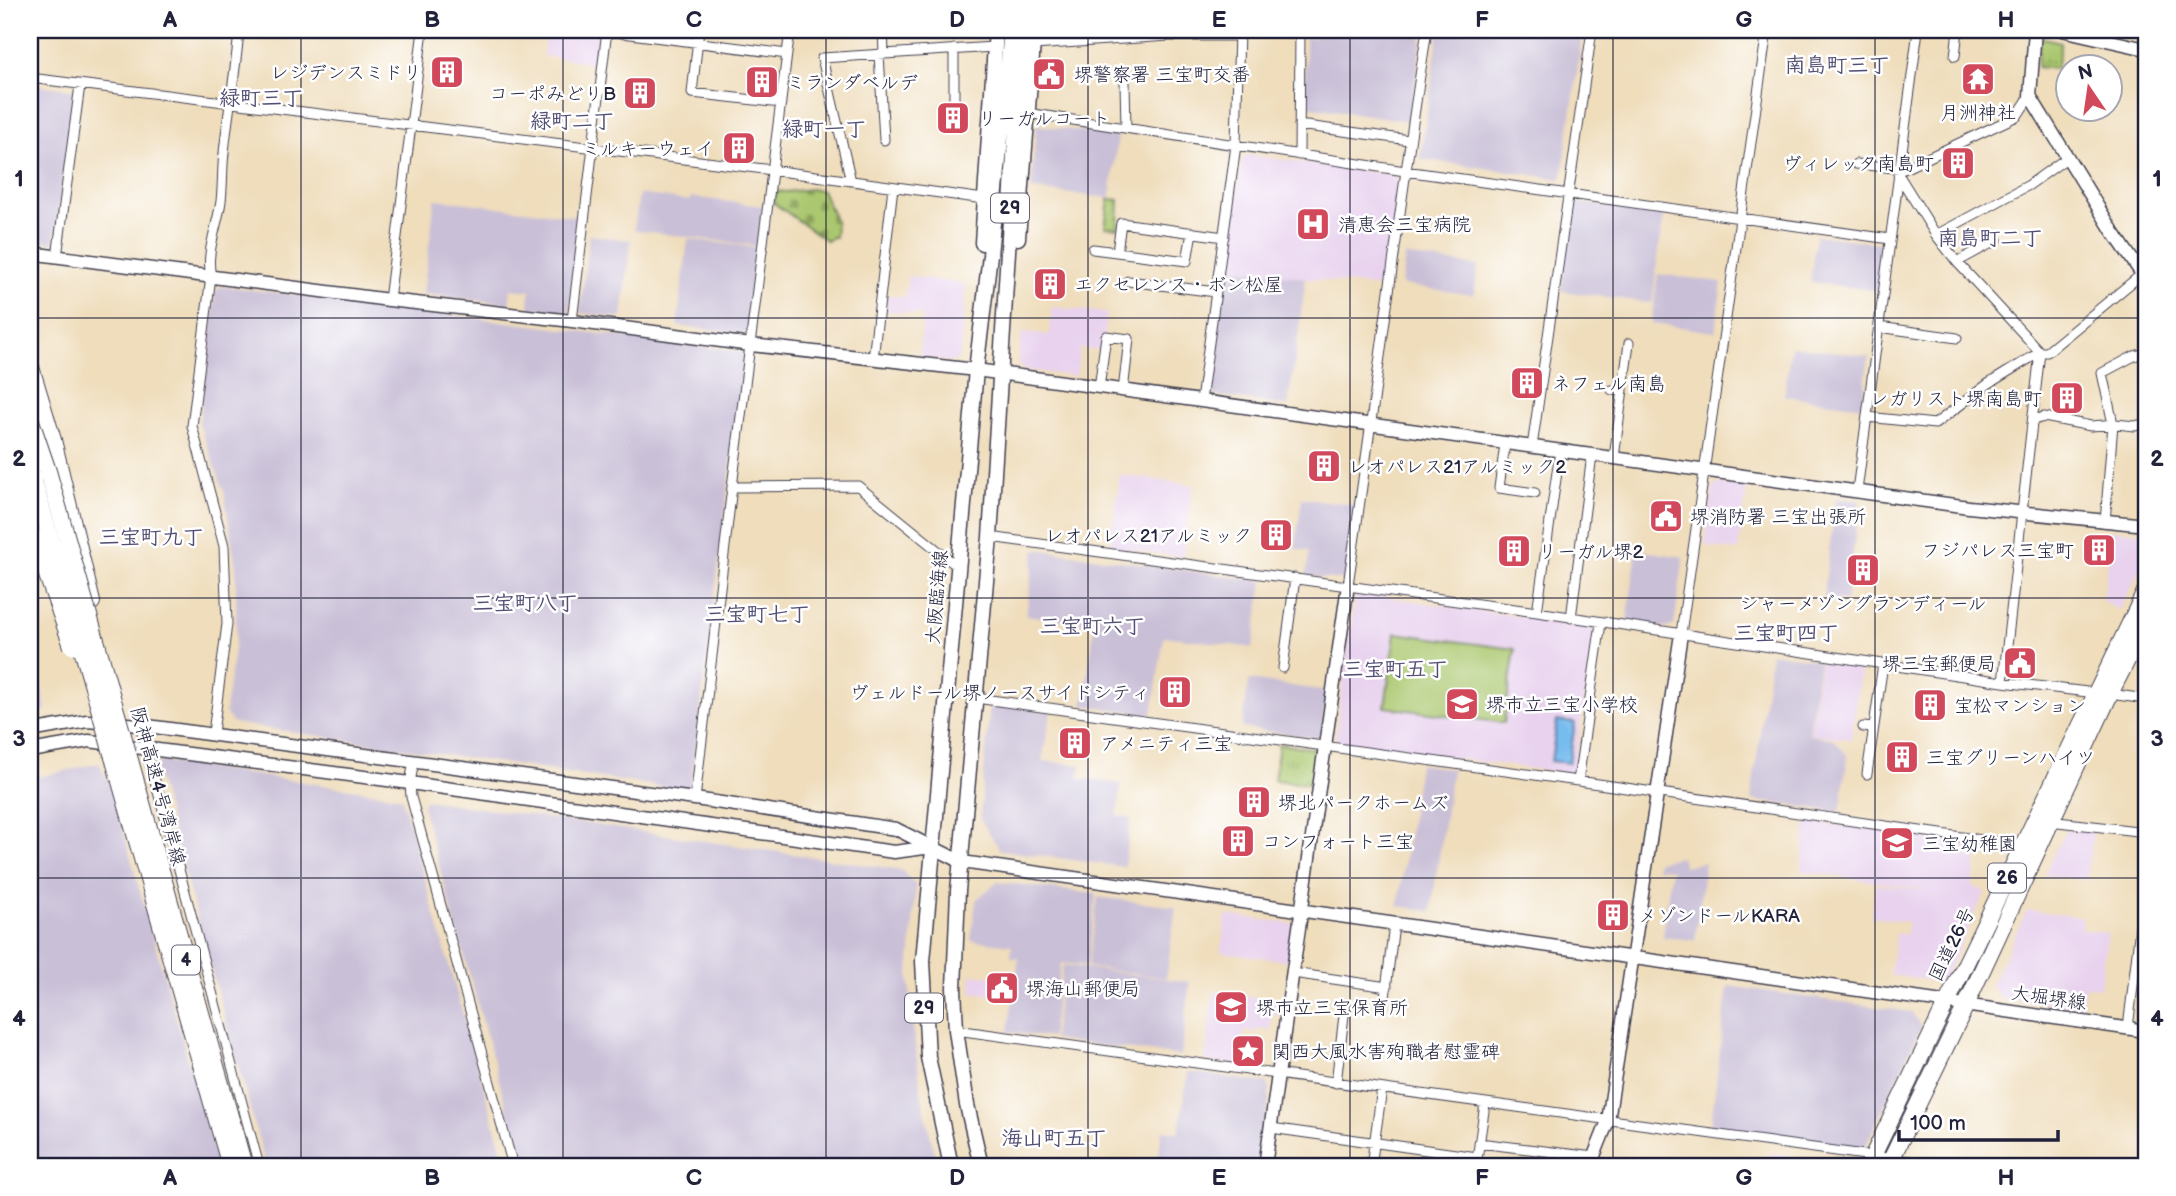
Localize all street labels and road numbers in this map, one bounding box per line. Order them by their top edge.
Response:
road number: 29 [991,194,1029,223]
street label: 大阪臨海線 [922,549,953,645]
street label: 阪神高速4号湾岸線 [125,704,190,868]
road number: 26 [1988,864,2026,892]
street label: 国道26号 [1925,904,1980,986]
road number: 4 [172,945,200,974]
street label: 大堀堺線 [2010,982,2088,1015]
road number: 29 [905,993,943,1023]

